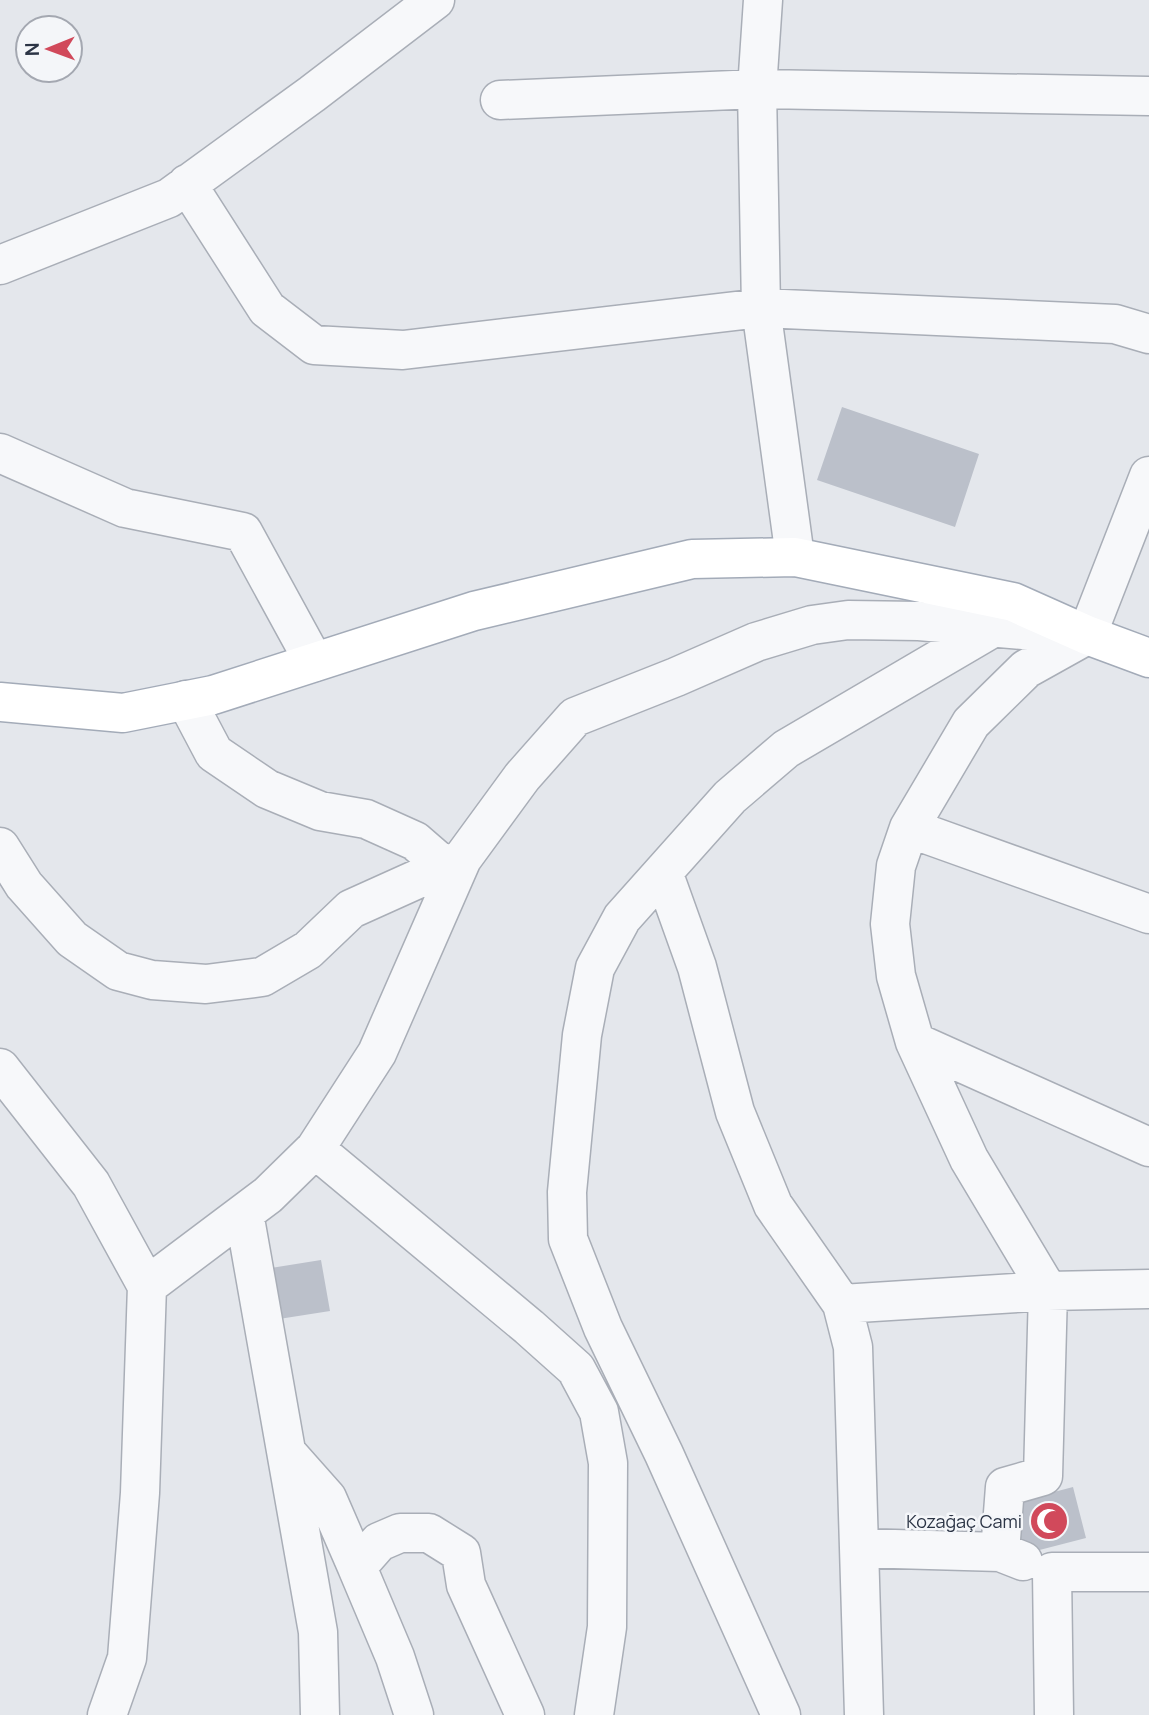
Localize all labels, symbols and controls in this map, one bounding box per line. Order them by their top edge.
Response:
north arrow [14,14,84,84]
text: N [19,42,45,56]
mosque icon: Kozağaç Cami [1028,1500,1070,1542]
place label: Kozağaç Cami [906,1509,1022,1533]

